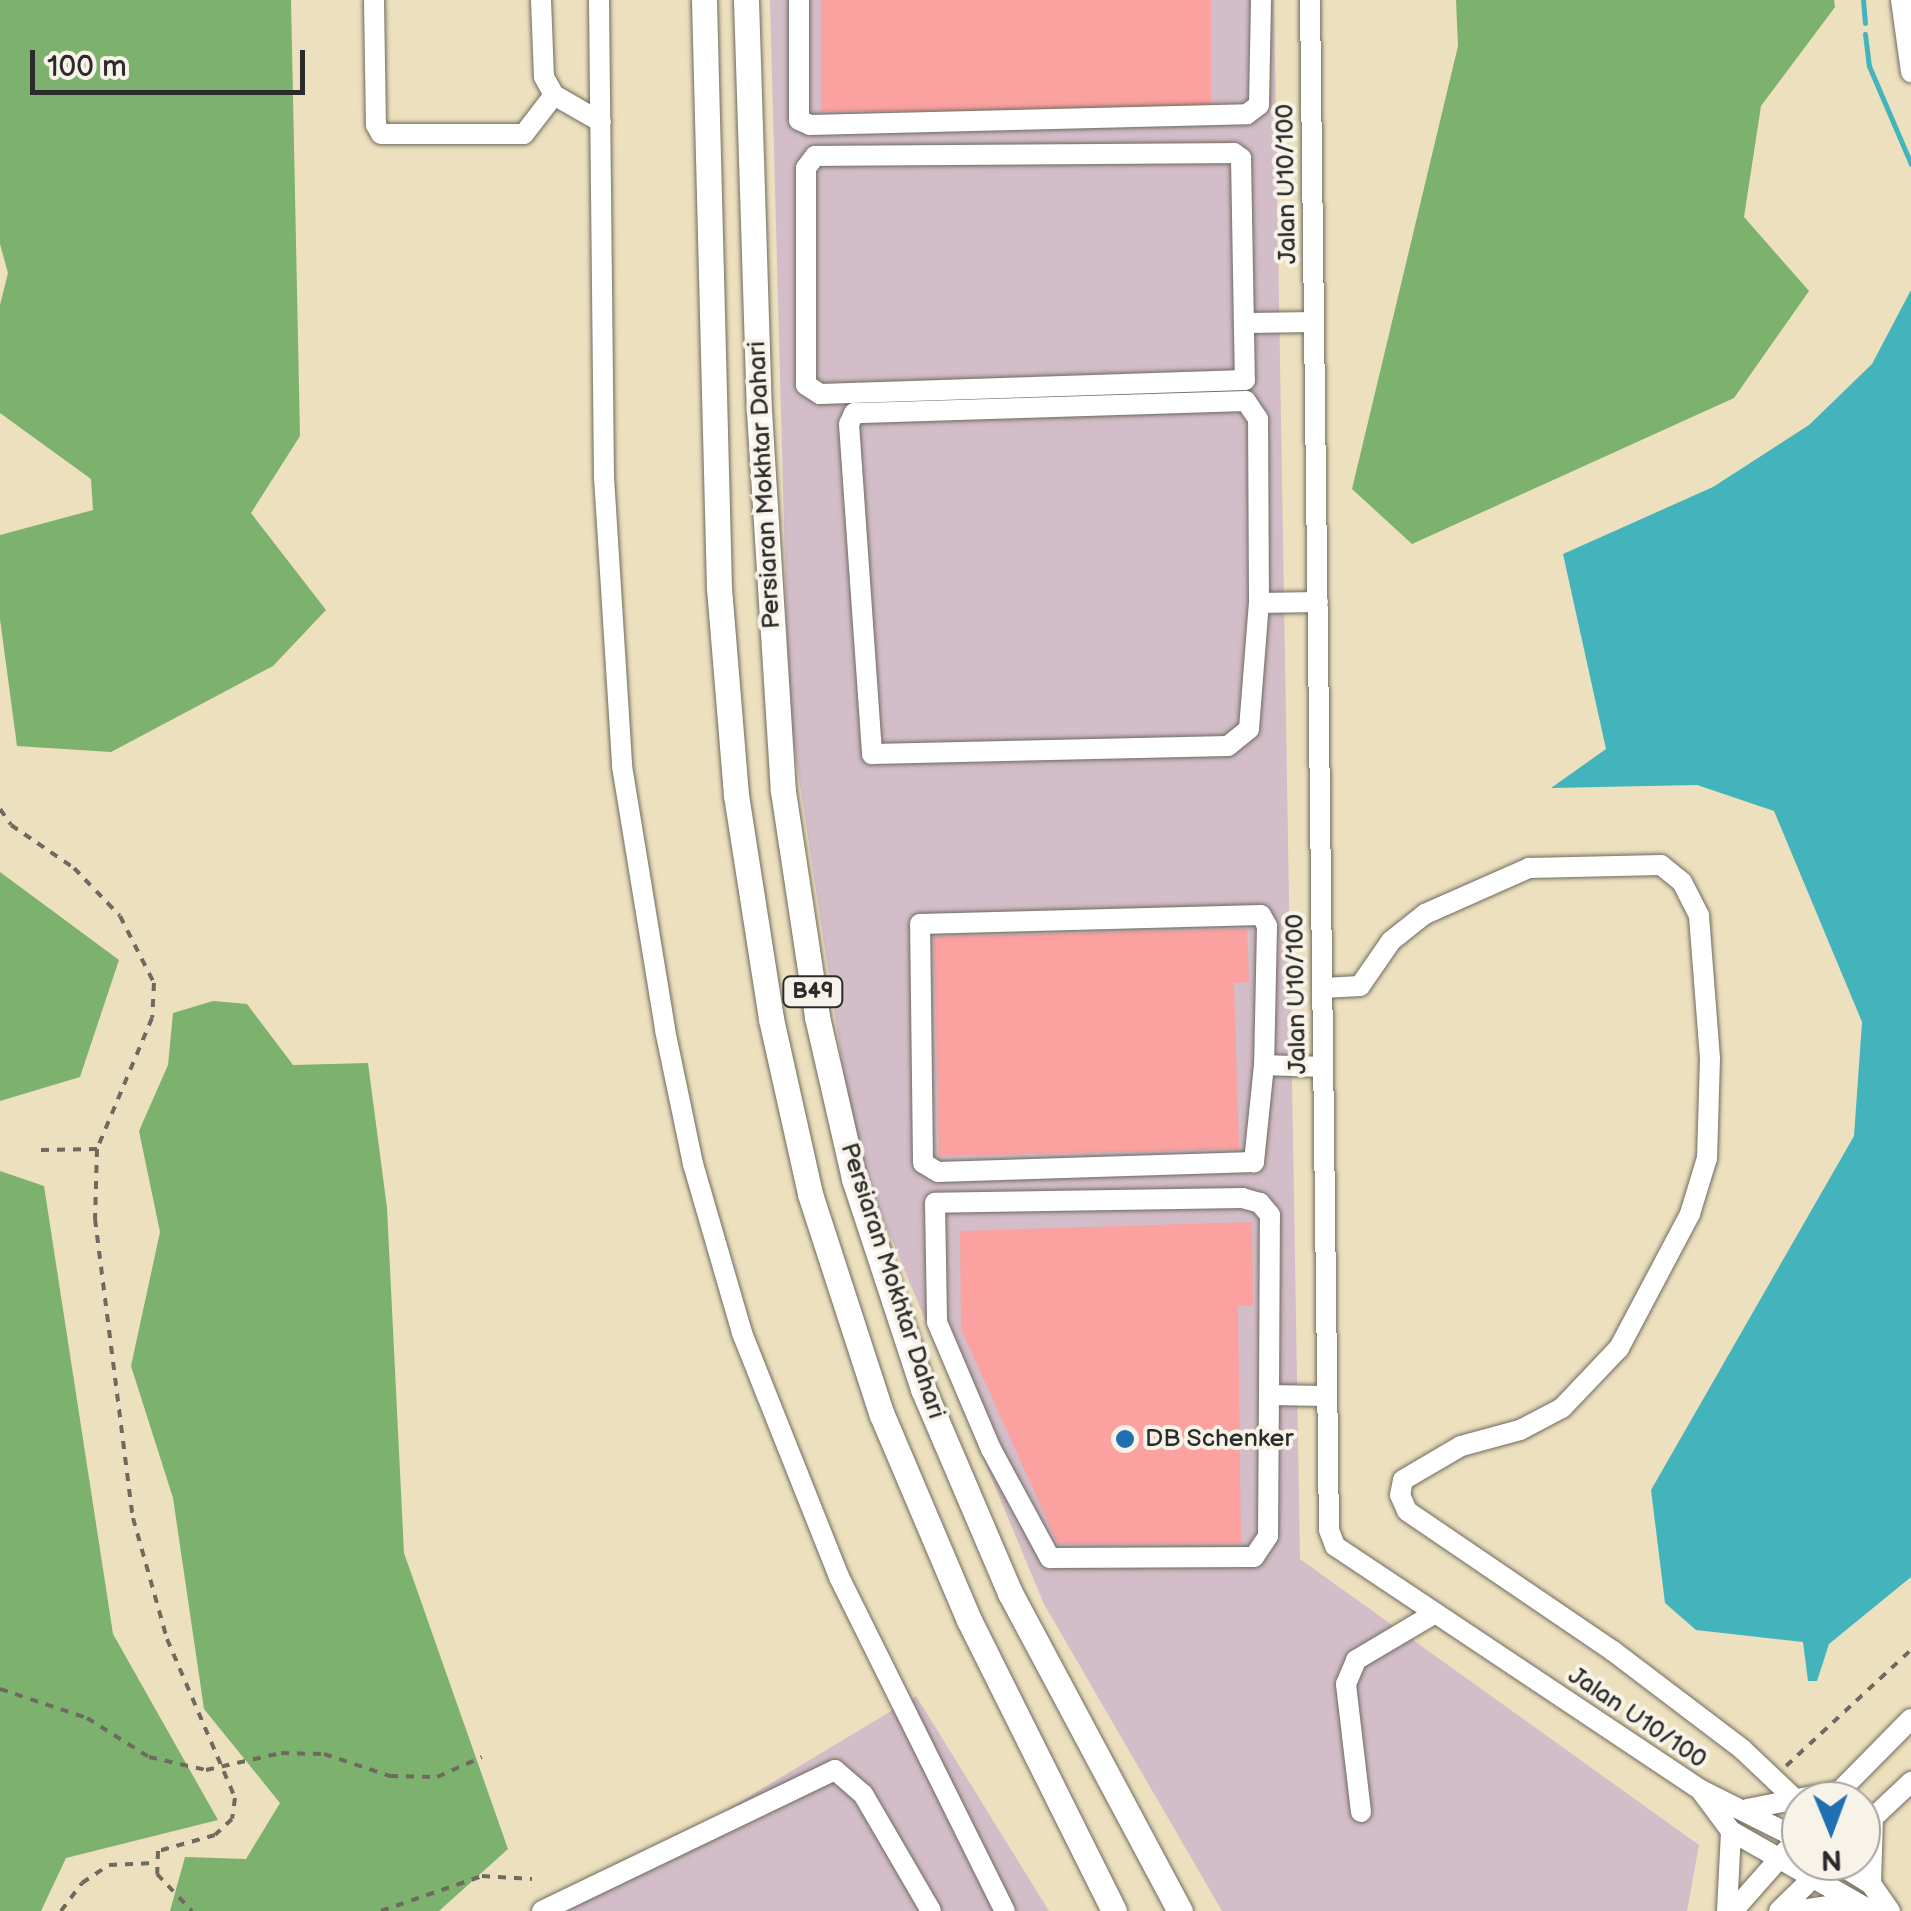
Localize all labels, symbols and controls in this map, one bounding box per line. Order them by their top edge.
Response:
scale bar [35,30,310,92]
text: 100 m [47,49,127,85]
street label: Jalan U10/100 [1271,104,1303,264]
street label: Persiaran Mokhtar Dahari [742,340,788,630]
street label: Jalan U10/100 [1281,914,1313,1074]
road number: B49 [780,975,846,1009]
street label: Persiaran Mokhtar Dahari [833,1139,951,1423]
place label: DB Schenker [1145,1424,1294,1454]
marker: DB Schenker [1114,1428,1136,1450]
street label: Jalan U10/100 [1562,1661,1712,1775]
north arrow [1781,1781,1881,1881]
text: N [1821,1843,1842,1876]

